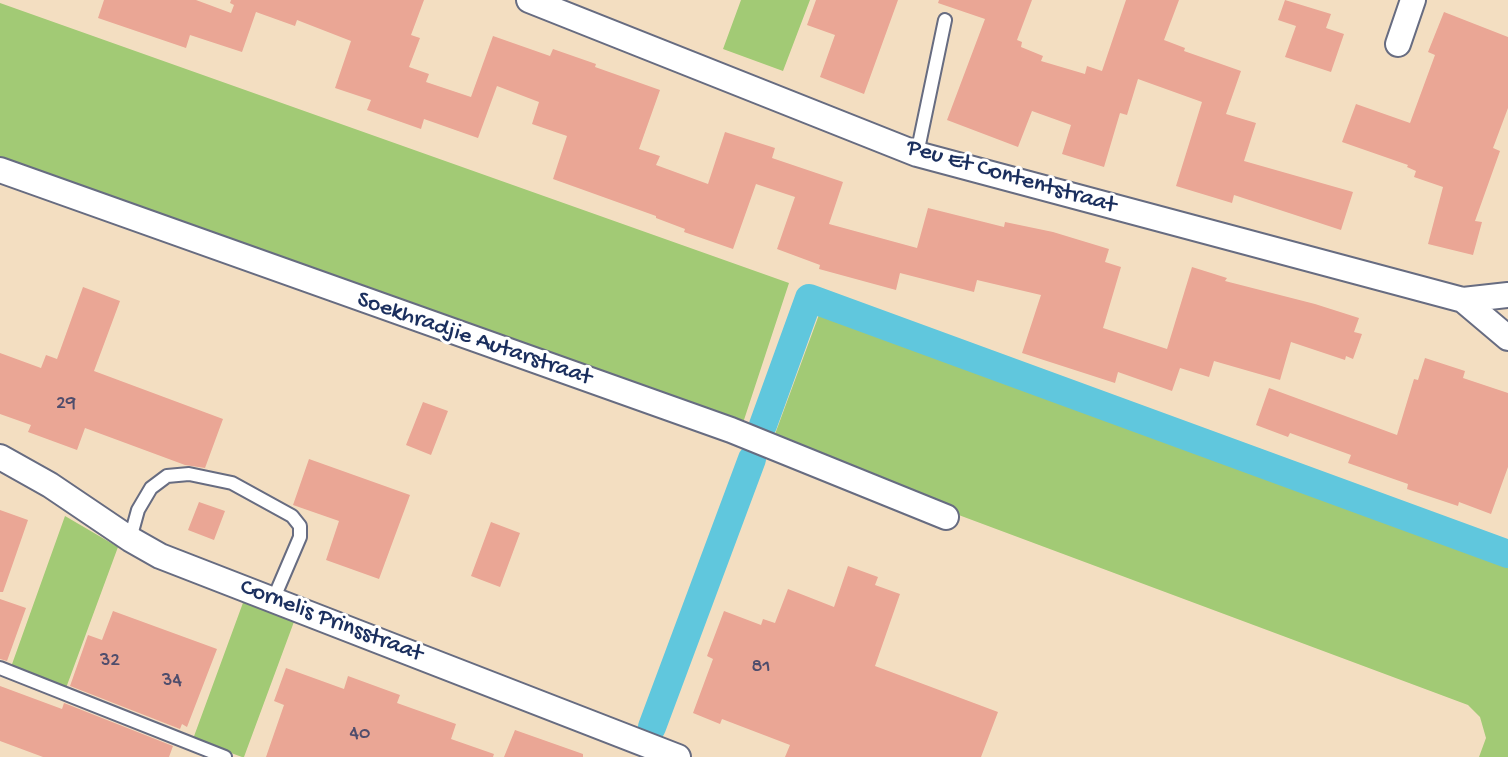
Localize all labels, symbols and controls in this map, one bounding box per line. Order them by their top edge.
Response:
street label: Peu Et Contentstraat [903,134,1119,222]
street label: Soekhradjie Autarstraat [353,286,595,394]
house number: 29 [56,393,76,417]
street label: Cornelis Prinsstraat [236,574,426,670]
house number: 32 [100,650,120,674]
house number: 81 [751,656,771,680]
house number: 34 [162,670,182,694]
house number: 40 [350,723,370,747]

